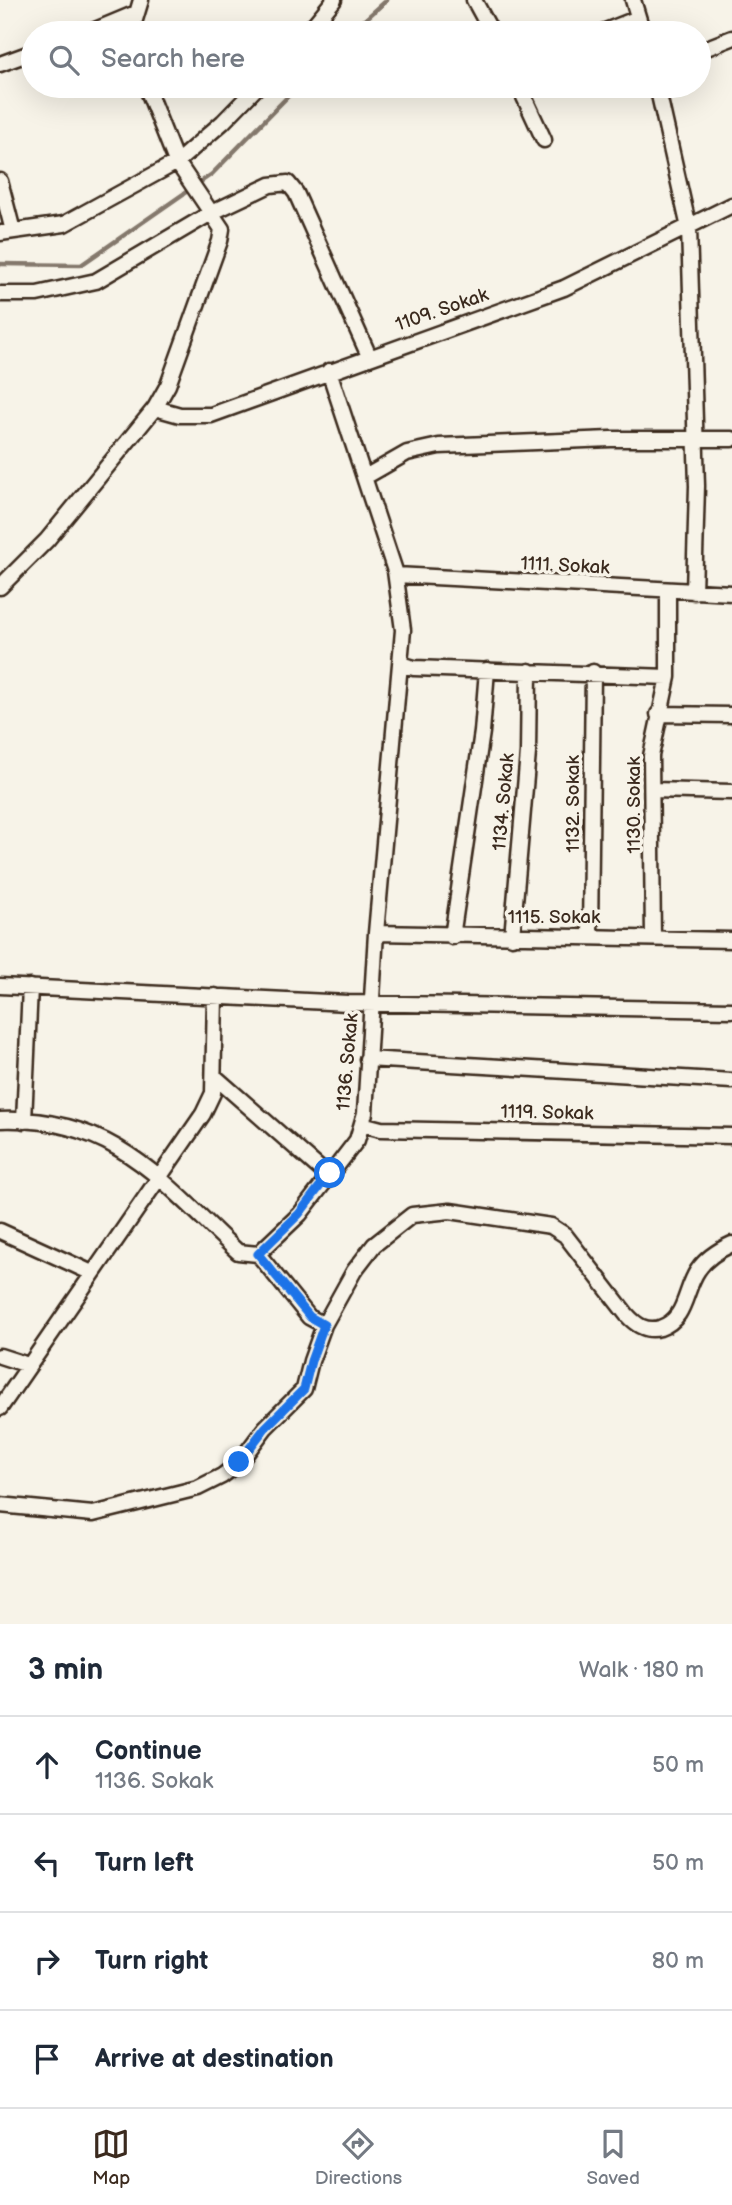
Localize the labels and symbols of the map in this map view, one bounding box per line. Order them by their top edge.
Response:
street label: 1109. Sokak [393,283,492,337]
street label: 1111. Sokak [520,552,611,580]
street label: 1134. Sokak [488,752,520,852]
street label: 1132. Sokak [562,755,585,853]
street label: 1130. Sokak [623,756,646,854]
street label: 1115. Sokak [508,906,601,929]
street label: 1136. Sokak [332,1012,364,1112]
street label: 1119. Sokak [500,1101,594,1125]
route start [314,1157,345,1188]
route end [223,1446,254,1477]

